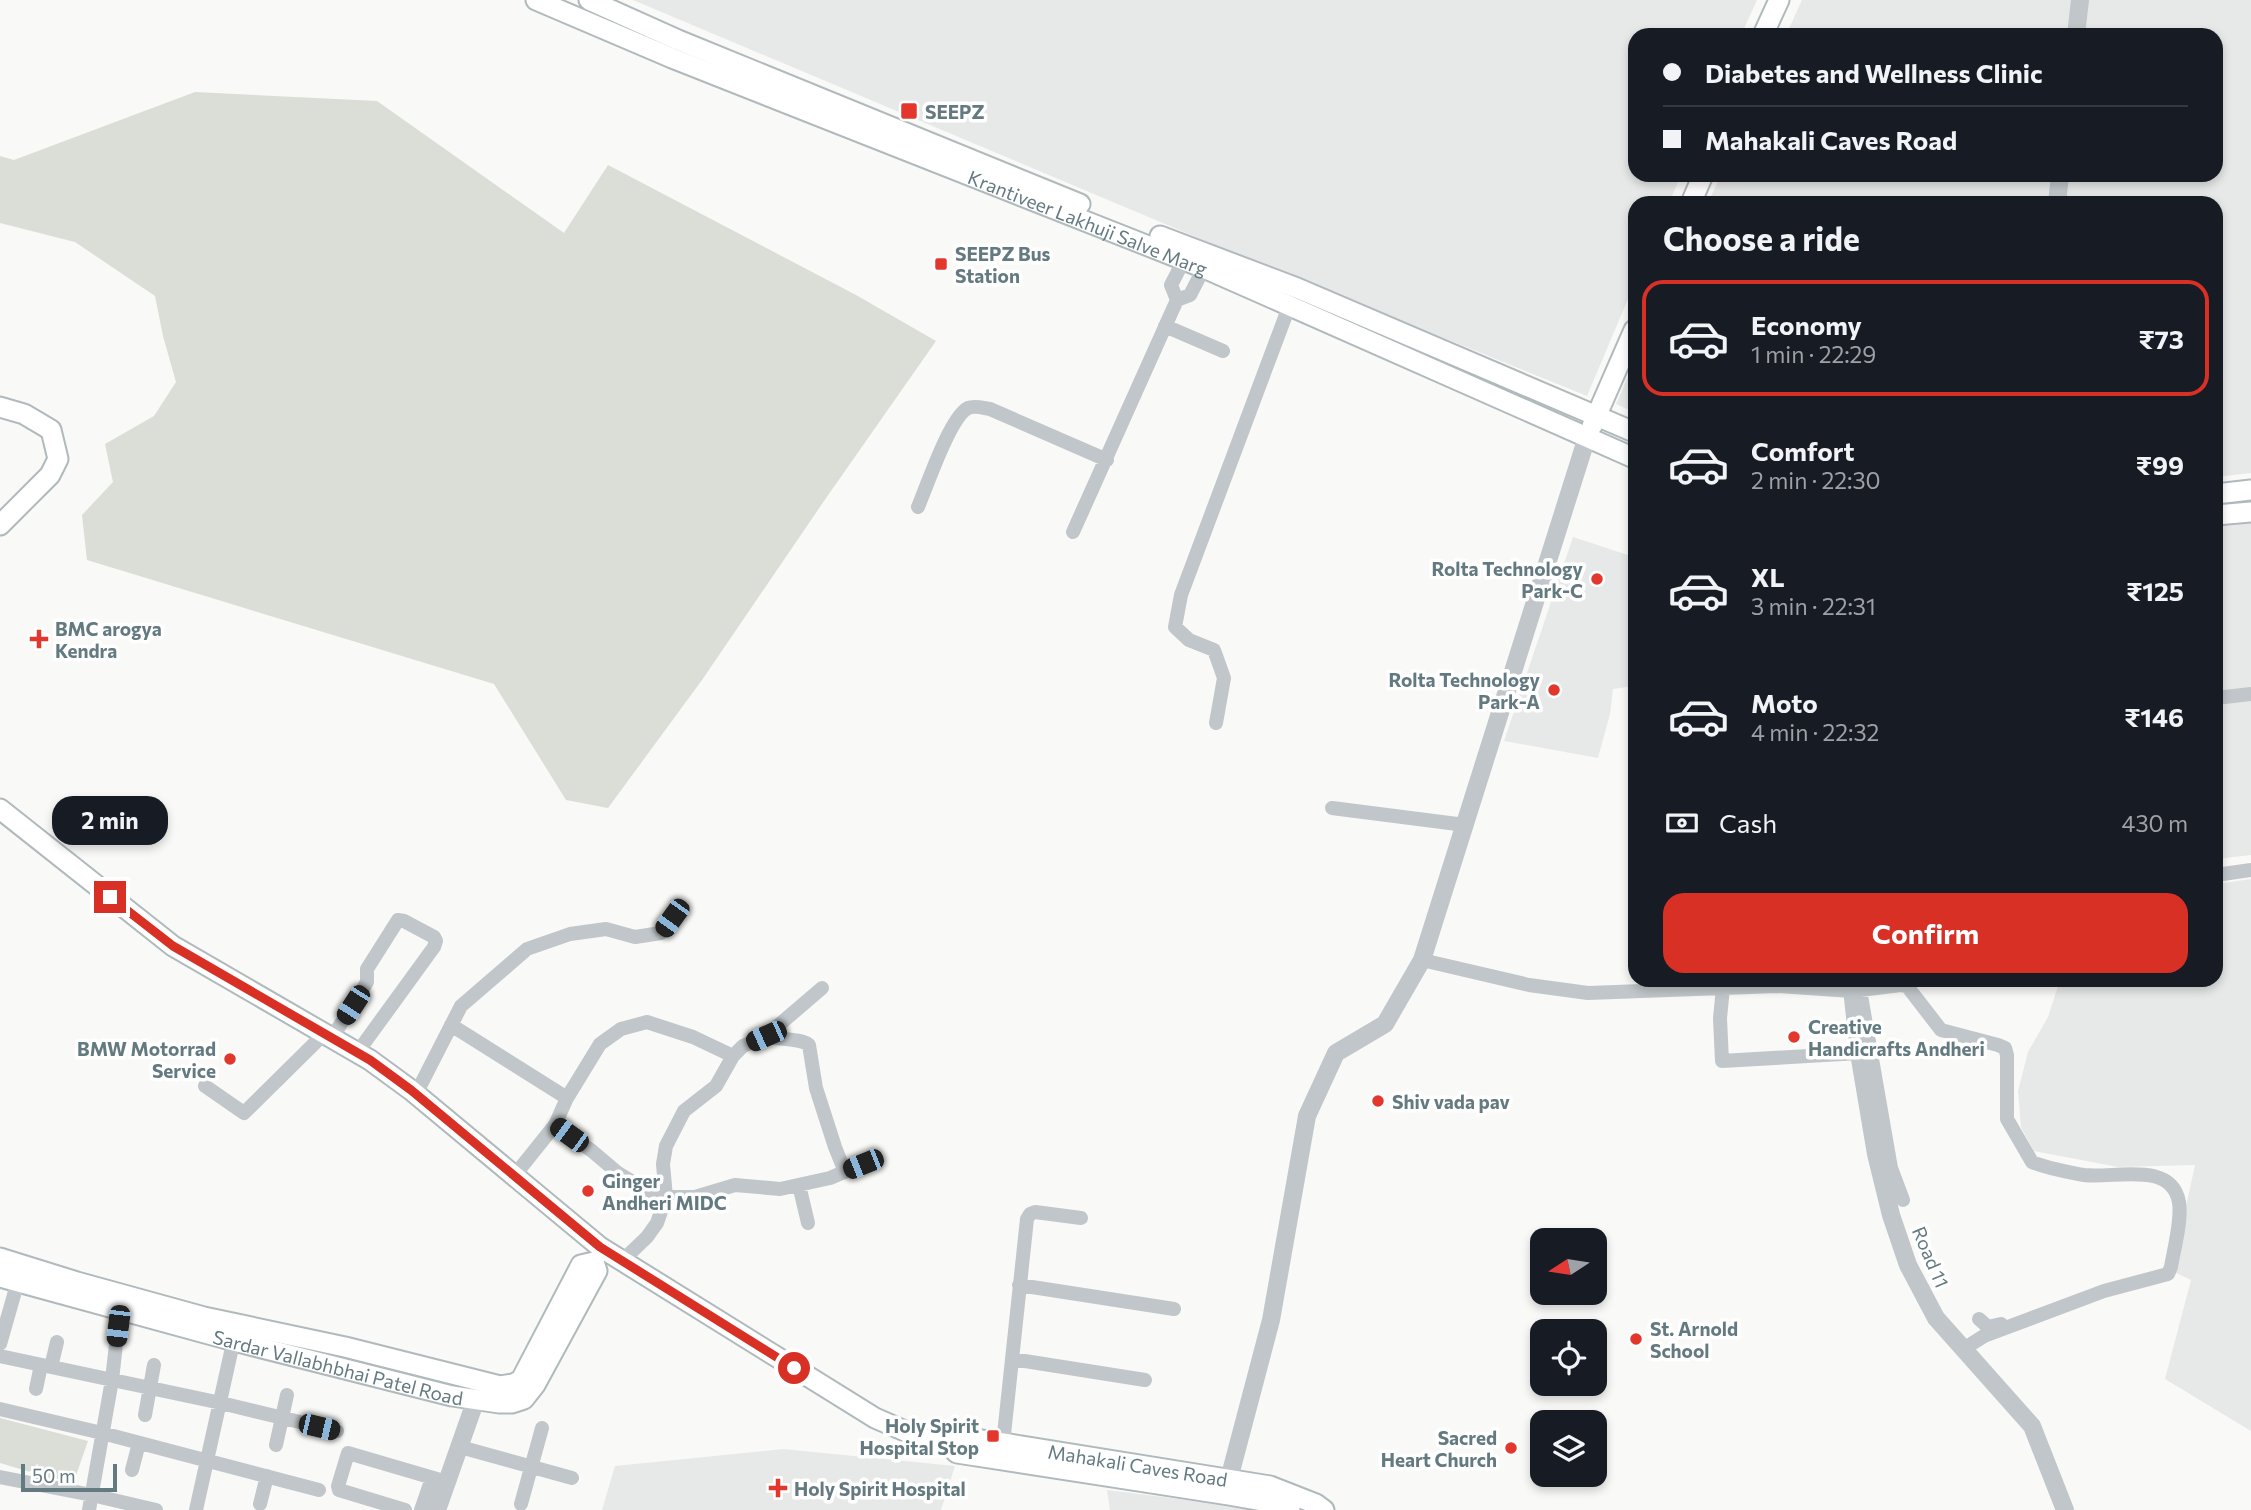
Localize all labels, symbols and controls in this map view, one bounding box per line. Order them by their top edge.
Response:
text: Diabetes and Wellness Clinic [1705,57,2043,88]
place label: SEEPZ [925,100,984,123]
marker: SEEPZ [899,101,919,121]
text: Mahakali Caves Road [1705,124,1957,155]
street label: Krantiveer Lakhuji Salve Marg [965,165,1211,280]
text: Choose a ride [1663,218,1860,258]
place label: SEEPZ Bus Station [955,242,1051,287]
marker: SEEPZ Bus Station [933,256,949,272]
icon: car [1667,307,1730,370]
text: Economy [1751,309,1862,340]
text: ₹73 [2138,323,2184,354]
text: 1 min · 22:29 [1751,340,1876,368]
icon: car [1667,433,1730,496]
text: Comfort [1751,435,1854,466]
text: ₹99 [2136,449,2184,480]
text: 2 min · 22:30 [1751,466,1881,494]
place label: Rolta Technology Park-C [1432,557,1584,602]
icon: car [1667,559,1730,622]
text: XL [1751,561,1785,592]
marker: Rolta Technology Park-C [1589,571,1605,587]
text: ₹125 [2126,575,2184,606]
text: 3 min · 22:31 [1751,592,1876,620]
place label: BMC arogya Kendra [55,617,162,662]
marker: BMC arogya Kendra [29,629,49,649]
place label: Rolta Technology Park-A [1389,668,1541,713]
marker: Rolta Technology Park-A [1546,682,1562,698]
icon: car [1667,685,1730,748]
text: Moto [1751,687,1818,718]
text: ₹146 [2124,701,2184,732]
text: 4 min · 22:32 [1751,718,1879,746]
callout: 2 min [52,796,168,844]
icon: cash [1663,804,1701,842]
text: 2 min [81,806,139,834]
text: Cash [1719,807,1777,838]
text: 430 m [2122,809,2188,837]
route end [94,881,126,913]
button: Confirm [1663,893,2188,973]
car [652,895,693,941]
car [333,982,374,1028]
place label: Creative Handicrafts Andheri [1808,1015,1985,1060]
car [743,1018,790,1054]
marker: Creative Handicrafts Andheri [1786,1029,1802,1045]
place label: BMW Motorrad Service [77,1037,216,1082]
marker: BMW Motorrad Service [222,1051,238,1067]
place label: Shiv vada pav [1392,1090,1511,1113]
marker: Shiv vada pav [1370,1093,1386,1109]
car [546,1114,593,1156]
car [840,1146,887,1182]
place label: Ginger Andheri MIDC [602,1169,727,1214]
marker: Ginger Andheri MIDC [580,1183,596,1199]
street label: Road 11 [1908,1223,1954,1291]
north arrow [1530,1228,1606,1306]
map controls [1530,1228,1607,1487]
car [106,1304,131,1348]
place label: St. Arnold School [1650,1317,1738,1362]
button: locate [1530,1319,1607,1396]
street label: Sardar Vallabhbhai Patel Road [210,1324,465,1409]
marker: St. Arnold School [1628,1331,1644,1347]
route start [778,1352,810,1384]
button: layers [1530,1410,1607,1487]
car [297,1412,342,1442]
place label: Holy Spirit Hospital Stop [860,1414,979,1459]
place label: Sacred Heart Church [1381,1426,1497,1471]
marker: Holy Spirit Hospital Stop [985,1428,1001,1444]
street label: Mahakali Caves Road [1047,1439,1229,1490]
marker: Sacred Heart Church [1503,1440,1519,1456]
scale bar [21,1461,117,1493]
text: 50 m [32,1464,76,1487]
place label: Holy Spirit Hospital [794,1477,966,1500]
marker: Holy Spirit Hospital [768,1478,788,1498]

